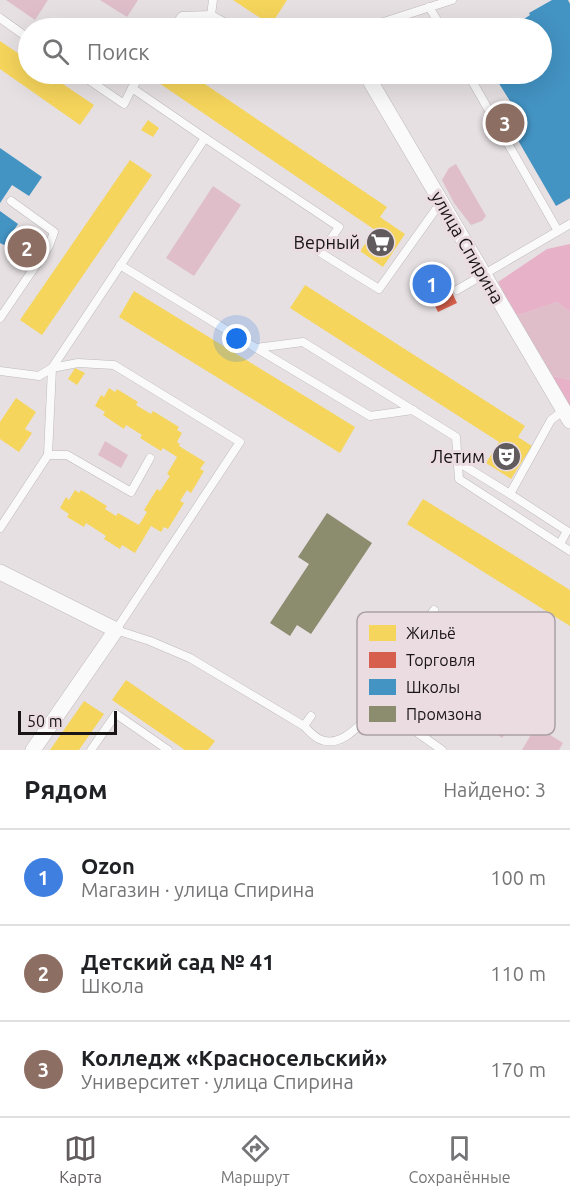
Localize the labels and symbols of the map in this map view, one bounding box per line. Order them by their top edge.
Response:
pin: 3 [486,100,524,146]
street label: улица Спирина [428,187,508,307]
pin: 2 [8,226,46,270]
supermarket icon: Верный [365,226,397,258]
place label: Верный [294,232,360,252]
pin: 1 [412,262,452,306]
your location [222,324,251,353]
theatre icon: Летим [490,440,522,472]
place label: Летим [431,446,485,466]
legend [357,612,555,735]
text: Жильё [406,624,456,642]
text: Торговля [406,651,475,669]
text: Школы [406,678,460,696]
text: Промзона [406,705,482,723]
scale bar [18,708,117,736]

